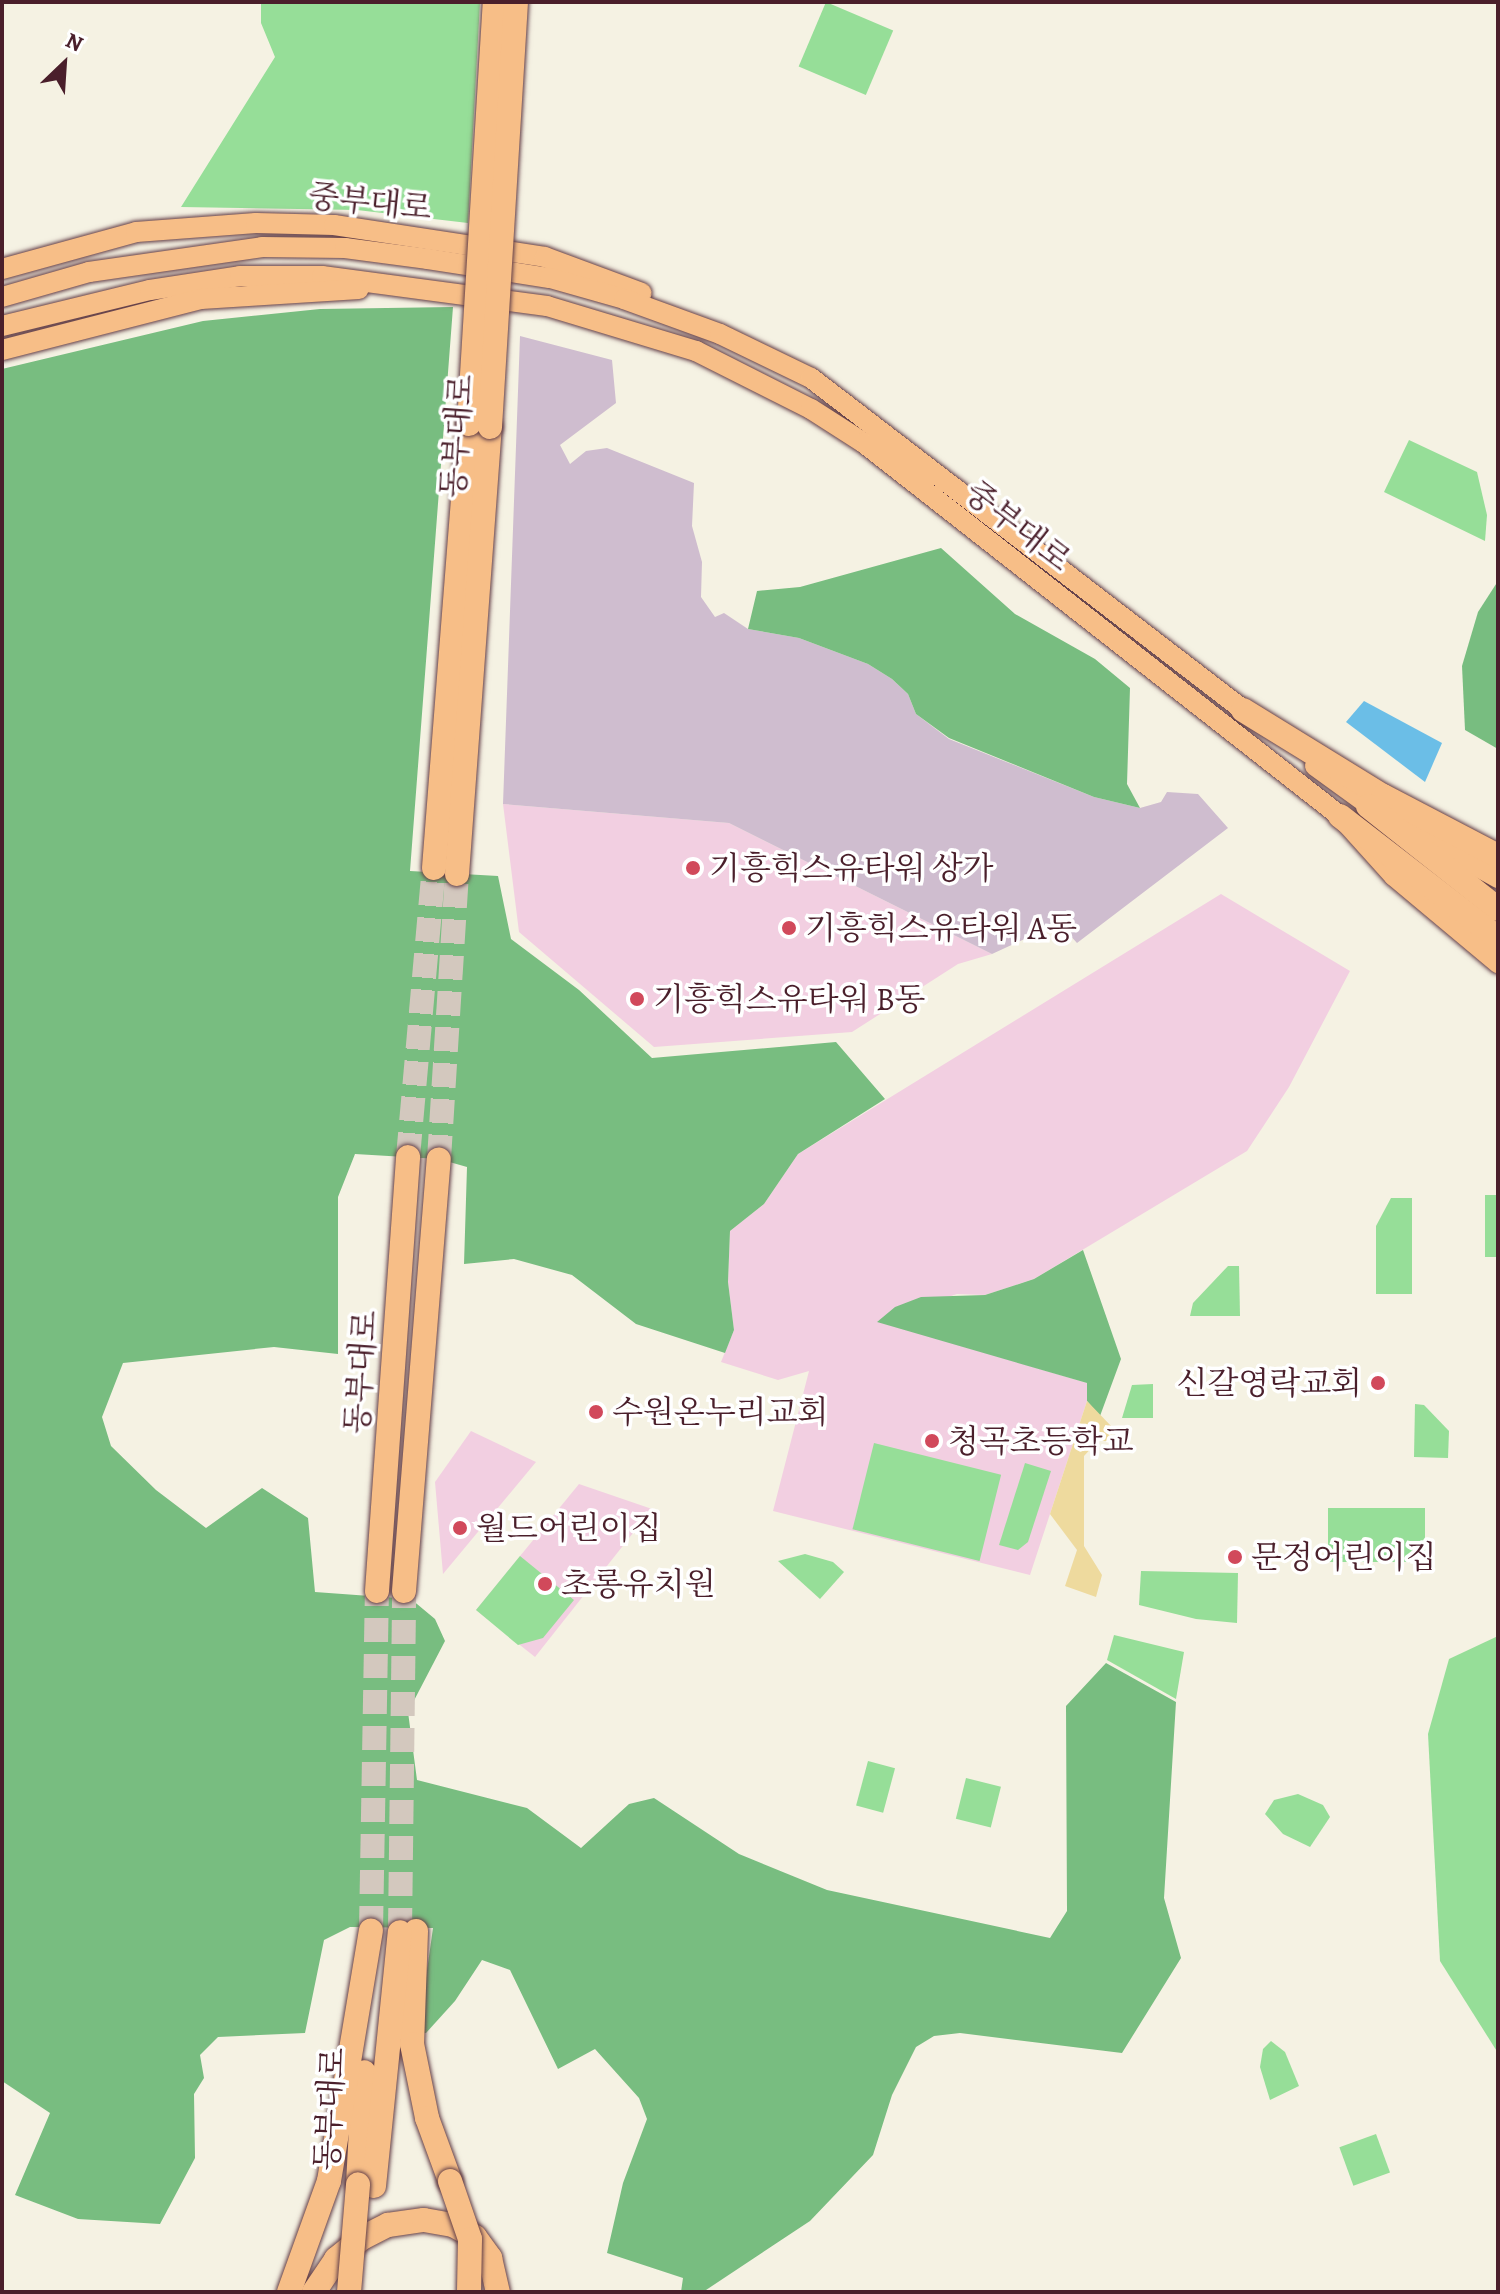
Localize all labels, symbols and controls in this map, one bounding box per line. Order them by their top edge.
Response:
north arrow [24,24,104,104]
text: N [61,25,88,59]
street label: 중부대로 [307,176,433,228]
street label: 동부대로 [434,373,480,499]
street label: 중부대로 [957,473,1079,579]
place label: 기흥힉스유타워 상가 [709,849,994,887]
marker: 기흥힉스유타워 상가 [684,859,702,877]
place label: 기흥힉스유타워 A동 [805,909,1077,947]
marker: 기흥힉스유타워 A동 [780,919,798,937]
place label: 기흥힉스유타워 B동 [653,980,926,1018]
marker: 기흥힉스유타워 B동 [628,990,646,1008]
street label: 동부대로 [338,1309,384,1435]
place label: 신갈영락교회 [1177,1364,1362,1402]
marker: 신갈영락교회 [1369,1374,1387,1392]
place label: 수원온누리교회 [612,1393,828,1431]
marker: 수원온누리교회 [587,1403,605,1421]
place label: 청곡초등학교 [948,1422,1133,1460]
marker: 청곡초등학교 [923,1432,941,1450]
place label: 월드어린이집 [476,1509,661,1547]
marker: 월드어린이집 [451,1519,469,1537]
place label: 문정어린이집 [1251,1538,1436,1576]
marker: 문정어린이집 [1226,1548,1244,1566]
place label: 초롱유치원 [561,1565,716,1603]
marker: 초롱유치원 [536,1575,554,1593]
street label: 동부대로 [308,2046,352,2172]

